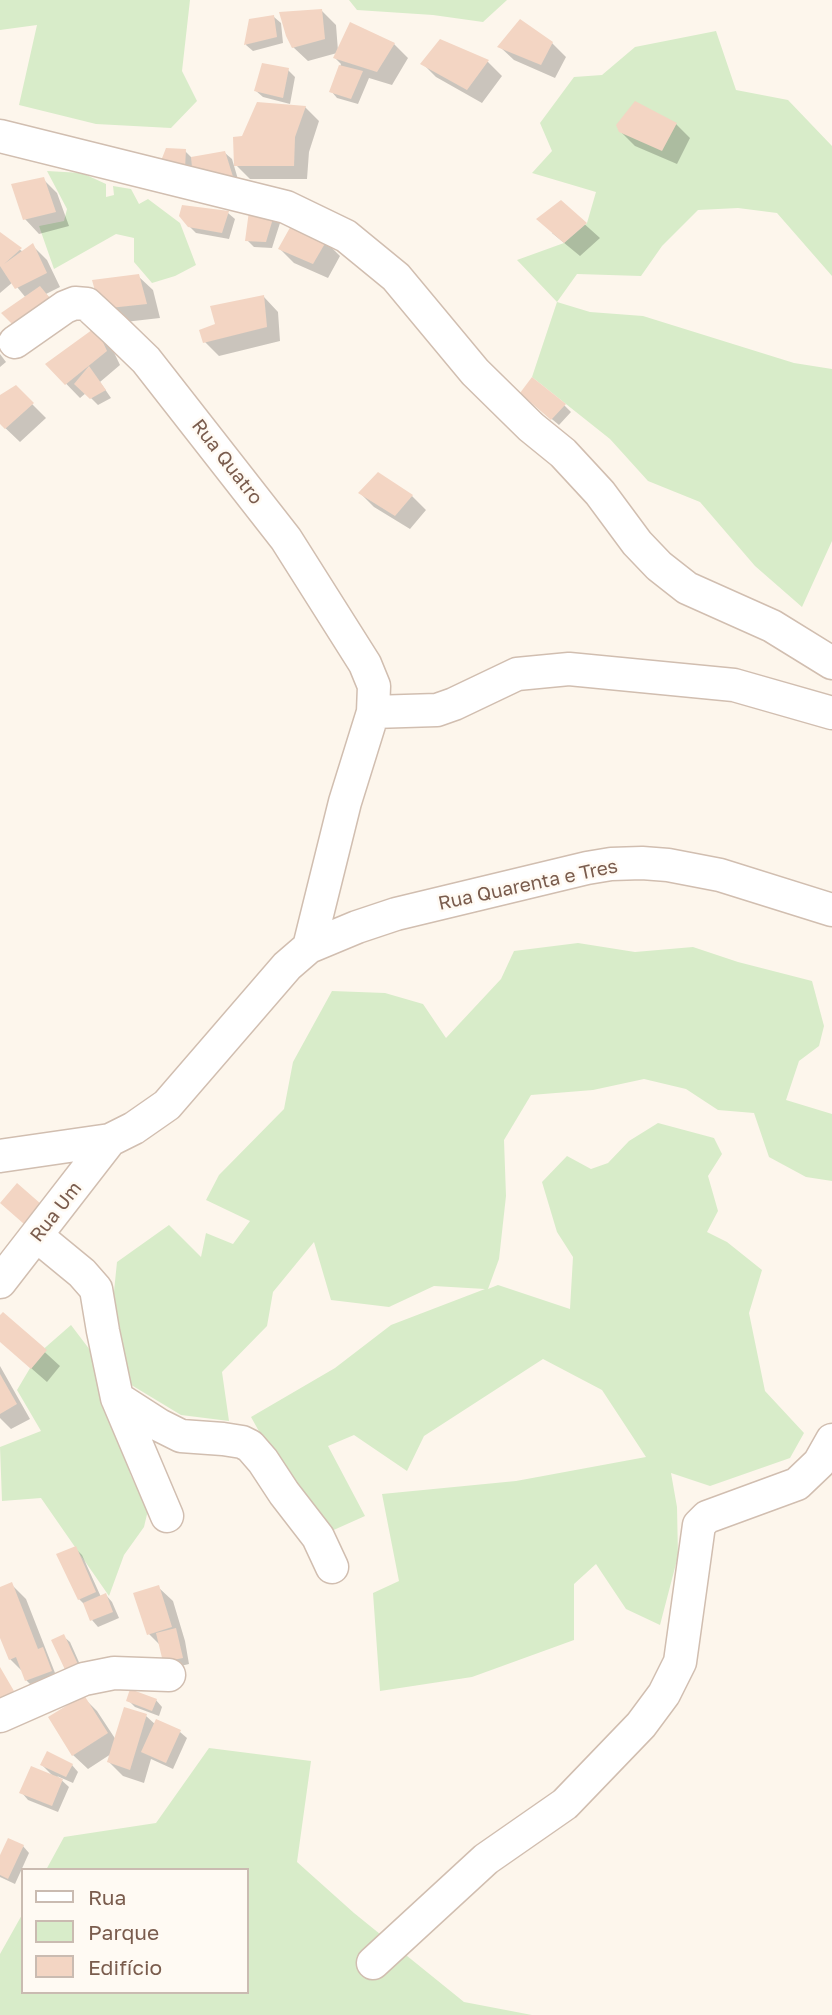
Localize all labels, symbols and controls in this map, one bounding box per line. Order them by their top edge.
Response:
street label: Rua Quatro [187,415,267,509]
street label: Rua Quarenta e Tres [436,855,620,915]
street label: Rua Um [25,1177,87,1247]
legend [21,1868,248,1994]
text: Rua [88,1884,126,1910]
text: Parque [88,1919,159,1945]
text: Edifício [88,1954,162,1980]

